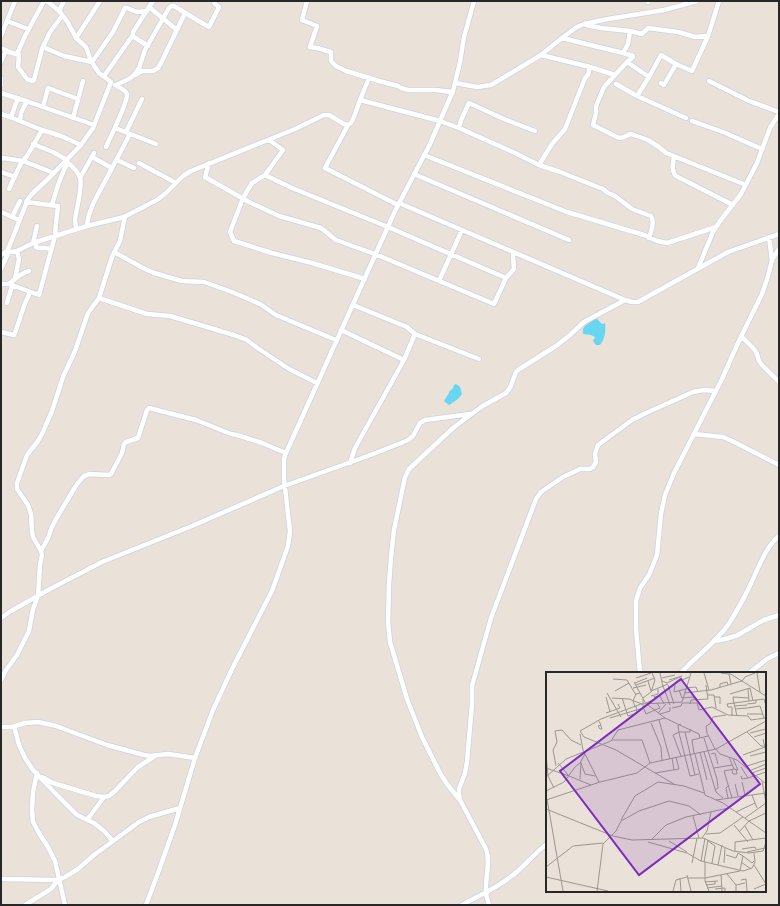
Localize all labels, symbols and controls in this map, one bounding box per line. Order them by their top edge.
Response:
inset map [546,672,766,892]

